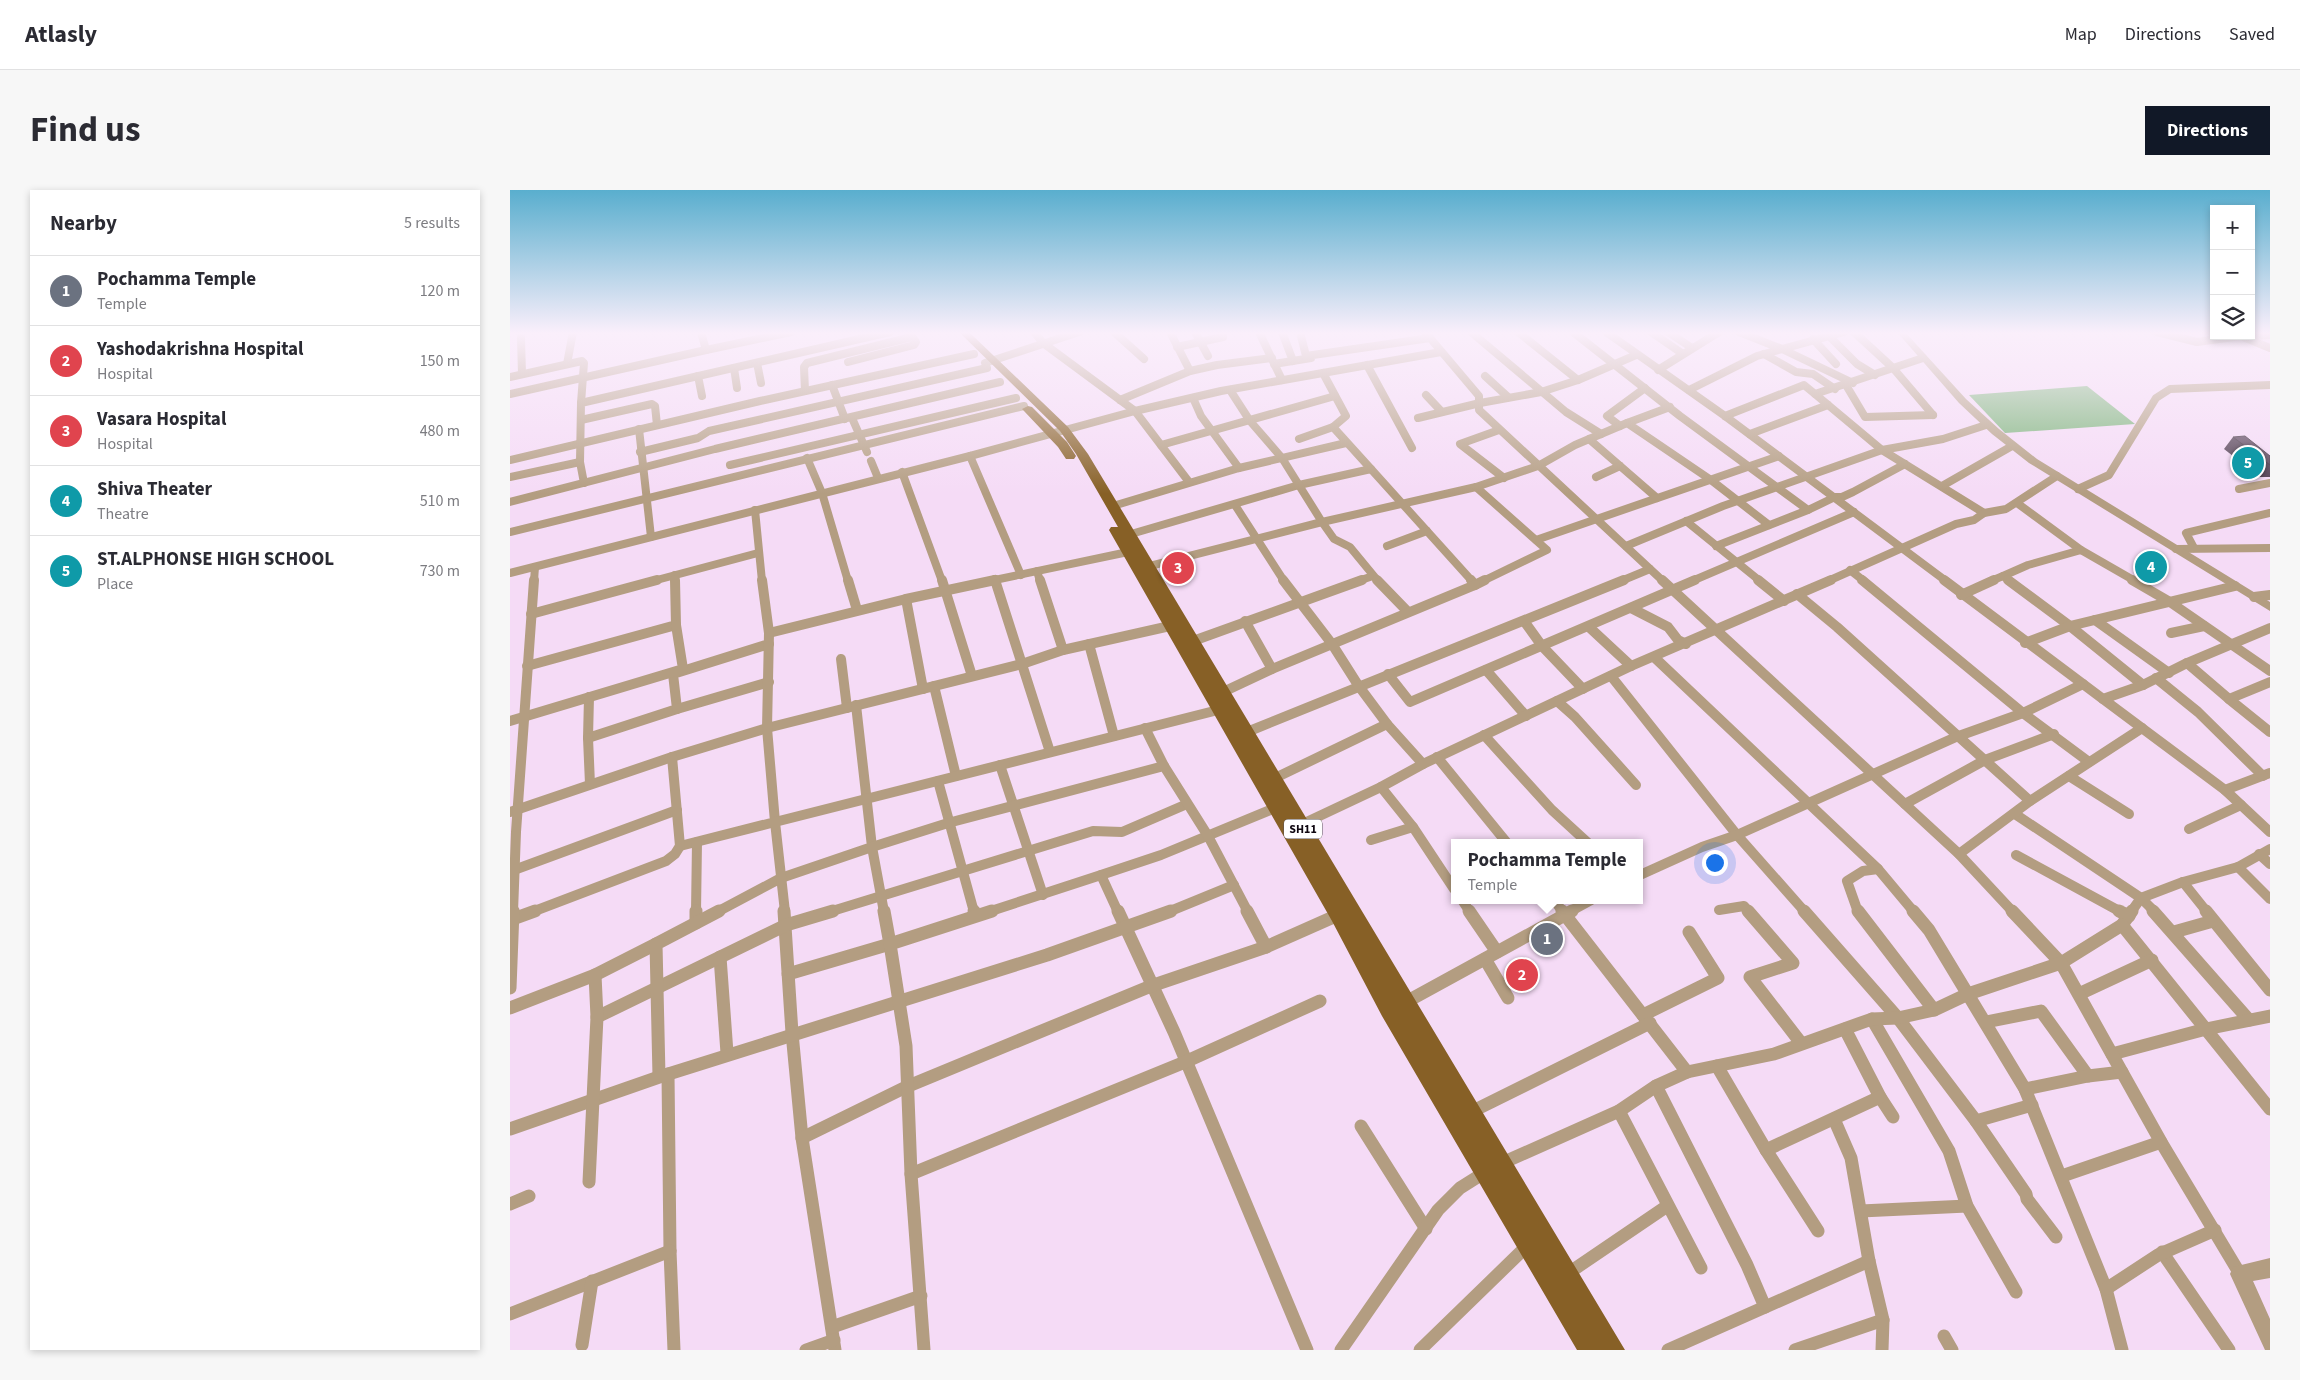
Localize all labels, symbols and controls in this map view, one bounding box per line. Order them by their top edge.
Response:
text: Atlasly [25,17,97,52]
text: Map [2065,22,2097,47]
text: Directions [2125,22,2201,47]
text: Saved [2229,22,2275,47]
text: Find us [30,105,140,155]
button: Directions [2145,106,2270,155]
map controls [2210,205,2255,340]
button: + [2210,205,2255,250]
text: Nearby [50,208,117,238]
text: 5 results [404,212,460,234]
button: − [2210,250,2255,295]
text: Pochamma Temple [97,266,256,293]
text: 1 [62,280,70,302]
text: 120 m [420,280,460,302]
text: Temple [97,293,147,315]
button: layers [2210,295,2255,340]
text: Yashodakrishna Hospital [97,336,304,363]
text: 2 [62,350,70,372]
text: 150 m [420,350,460,372]
text: Hospital [97,363,153,385]
text: Vasara Hospital [97,406,226,433]
text: 3 [62,420,70,442]
text: 480 m [420,420,460,442]
text: Hospital [97,433,153,455]
pin: 5 [2232,444,2264,482]
text: Shiva Theater [97,476,212,503]
text: 4 [62,490,70,512]
text: 510 m [420,490,460,512]
text: Theatre [97,503,149,525]
text: ST.ALPHONSE HIGH SCHOOL [97,546,334,573]
pin: 4 [2135,548,2167,586]
pin: 3 [1162,549,1194,587]
text: 5 [62,560,70,582]
text: 730 m [420,560,460,582]
text: Place [97,573,133,595]
road number: SH11 [1284,820,1322,838]
popup [1451,839,1643,904]
text: Pochamma Temple [1467,847,1627,874]
your location [1702,850,1728,876]
text: Temple [1467,874,1517,896]
pin: 1 [1531,920,1563,958]
pin: 2 [1506,956,1538,994]

